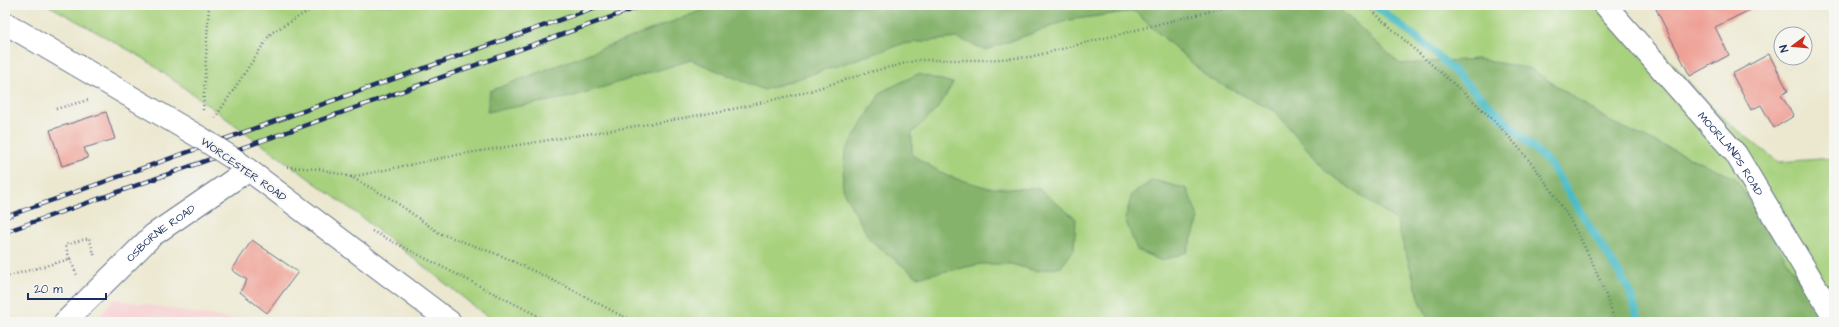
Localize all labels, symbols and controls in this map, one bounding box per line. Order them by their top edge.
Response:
north arrow [1773,26,1813,66]
text: N [1776,43,1792,54]
street label: MOORLANDS ROAD [1694,109,1766,199]
street label: WORCESTER ROAD [198,134,290,205]
street label: OSBORNE ROAD [123,201,198,265]
scale bar [28,275,106,301]
text: 20 m [34,281,63,298]

